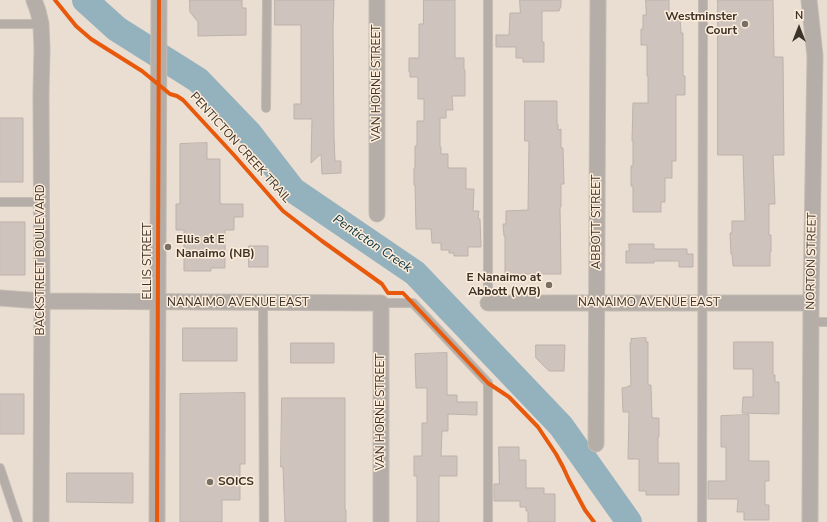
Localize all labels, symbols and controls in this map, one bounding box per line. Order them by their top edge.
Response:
north arrow [779,8,819,48]
text: N [795,8,803,23]
place label: Westminster Court [665,10,737,38]
marker: Westminster Court [740,19,750,29]
street label: VAN HORNE STREET [370,24,384,142]
street label: PENTICTON CREEK TRAIL [187,90,293,206]
street label: ABBOTT STREET [590,175,604,269]
street label: BACKSTREET BOULEVARD [34,184,48,336]
water label: Penticton Creek [330,212,414,276]
street label: NORTON STREET [804,212,820,310]
street label: ELLIS STREET [141,222,155,300]
place label: Ellis at E Nanaimo (NB) [176,233,255,261]
marker: Ellis at E Nanaimo (NB) [163,242,173,252]
place label: E Nanaimo at Abbott (WB) [467,271,541,299]
marker: E Nanaimo at Abbott (WB) [544,280,554,290]
street label: NANAIMO AVENUE EAST [167,296,309,310]
street label: NANAIMO AVENUE EAST [578,296,720,310]
street label: VAN HORNE STREET [374,353,388,471]
place label: SOICS [218,475,254,489]
marker: SOICS [205,477,215,487]

